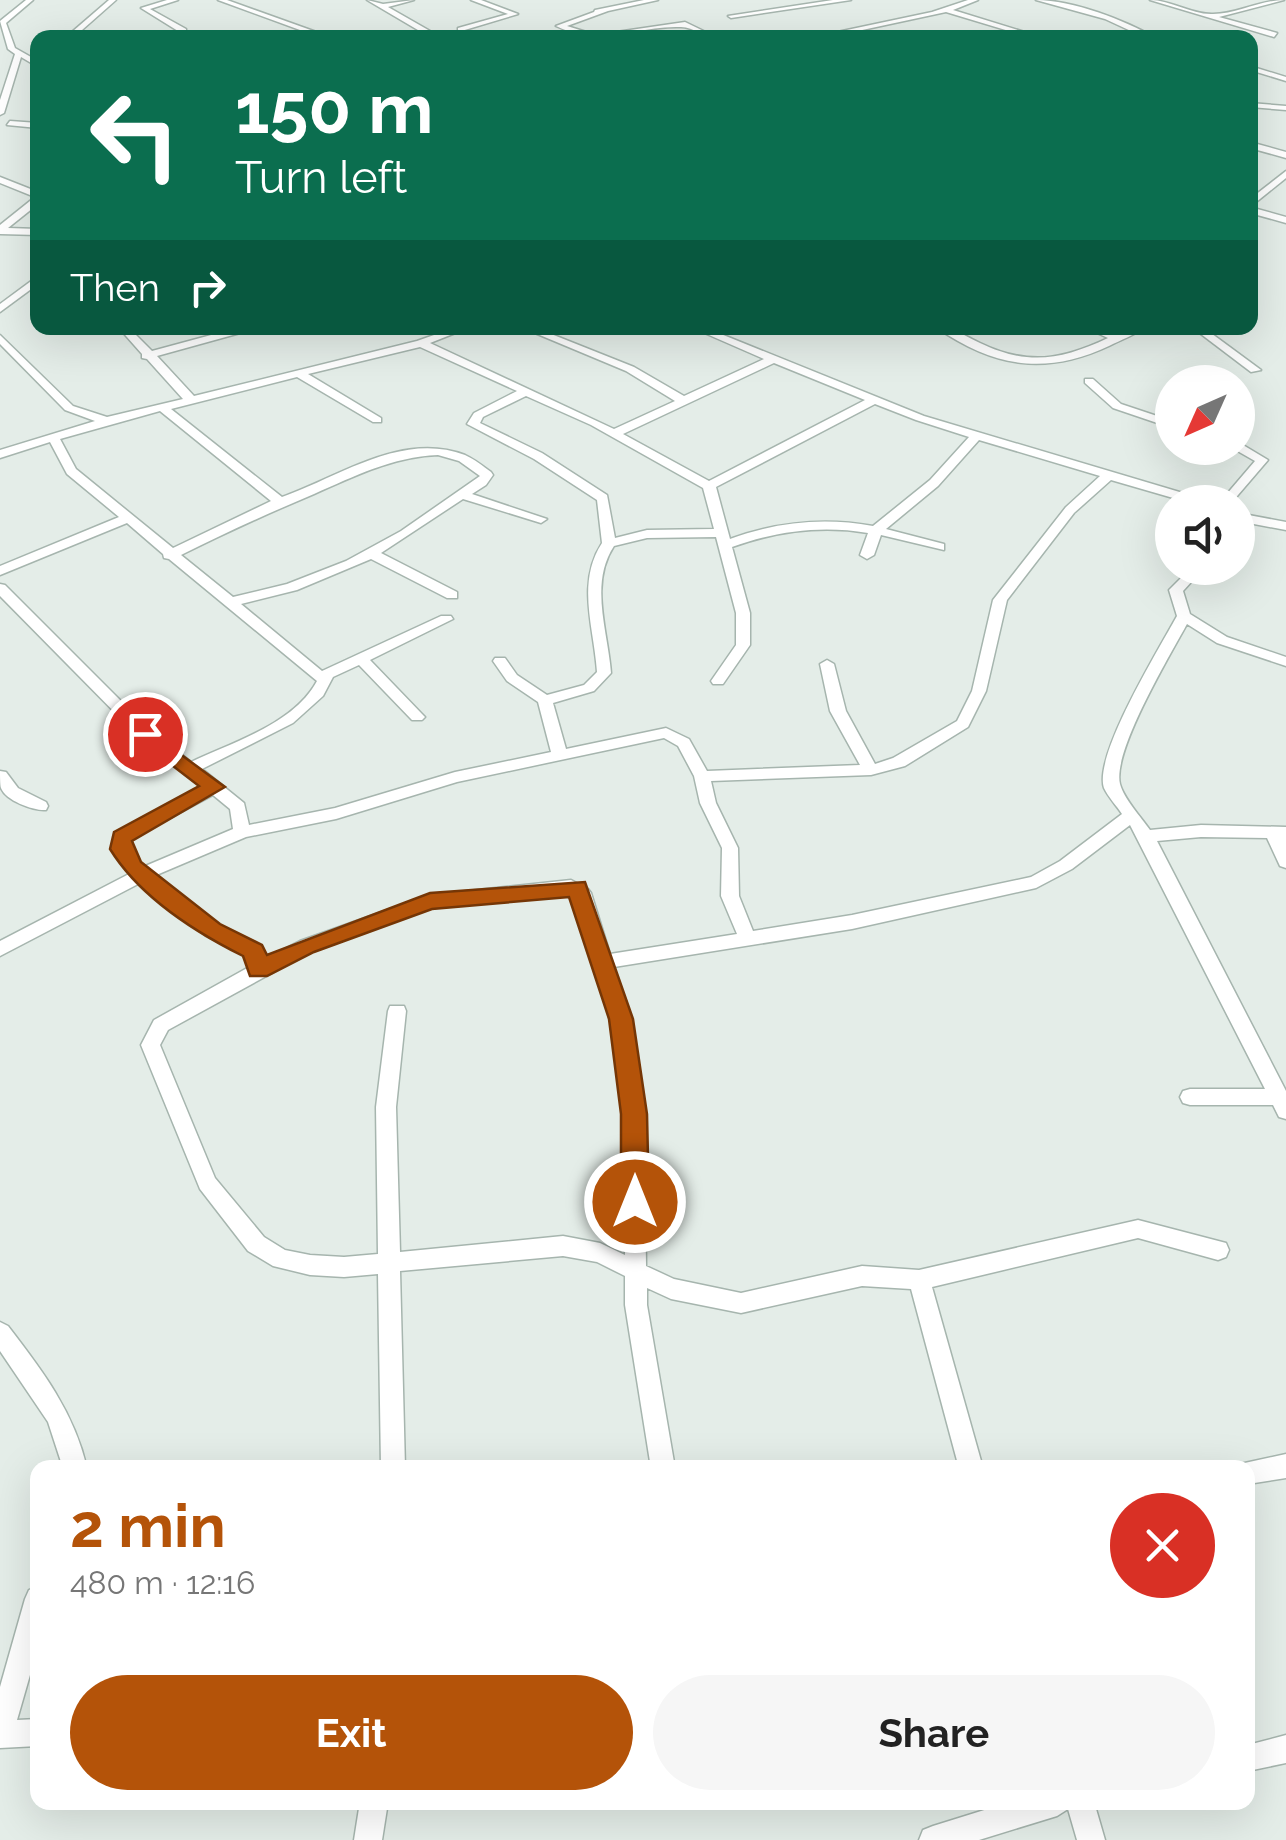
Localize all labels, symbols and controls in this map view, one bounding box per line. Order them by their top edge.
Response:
text: 150 m [235,67,433,149]
icon: left [70,70,200,200]
text: Turn left [235,151,407,204]
icon: right [180,260,235,315]
text: Then [70,265,160,310]
north arrow [1155,365,1255,465]
map controls [1155,365,1255,585]
button: sound [1155,485,1255,585]
pin [103,692,188,777]
icon: arrive [118,707,173,762]
position arrow [583,1150,687,1254]
text: 2 min [70,1491,226,1561]
button: close [1110,1493,1215,1598]
text: 480 m · 12:16 [70,1564,255,1601]
button: Exit [70,1675,633,1790]
button: Share [653,1675,1215,1790]

